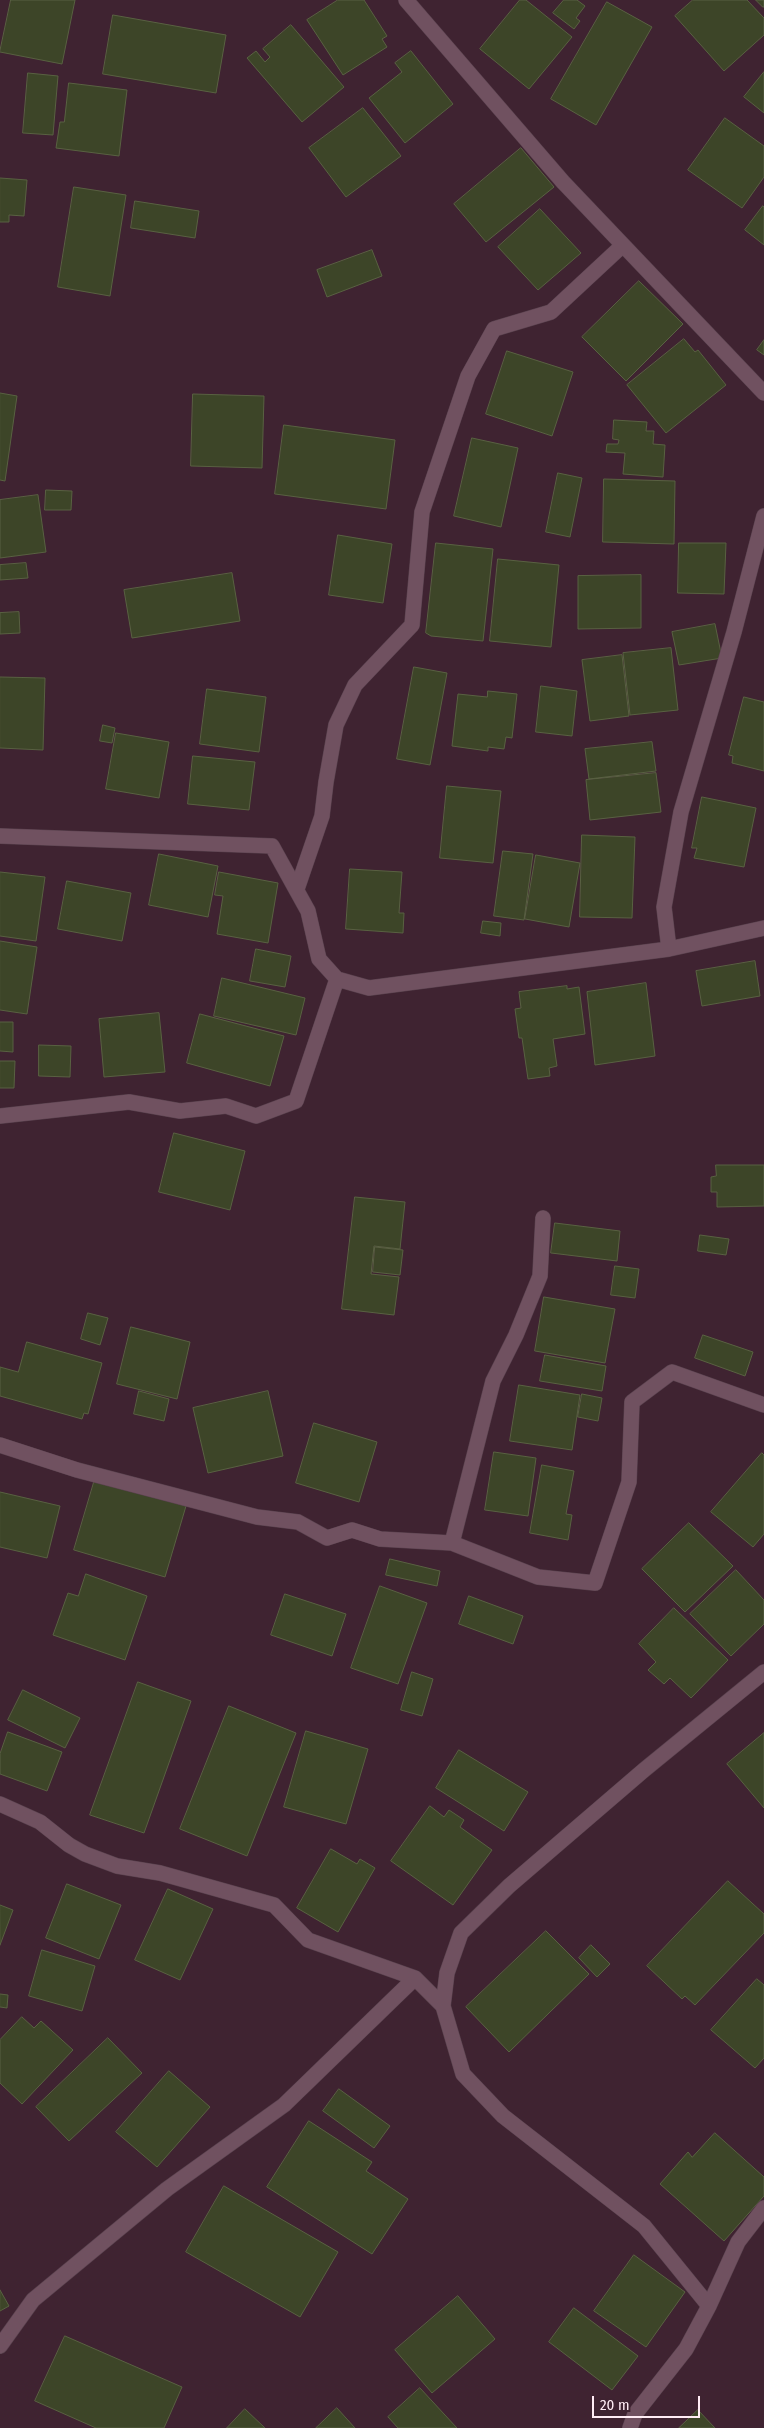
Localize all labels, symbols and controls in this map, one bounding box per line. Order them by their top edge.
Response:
scale bar [594,2386,702,2418]
text: 20 m [600,2396,630,2414]

